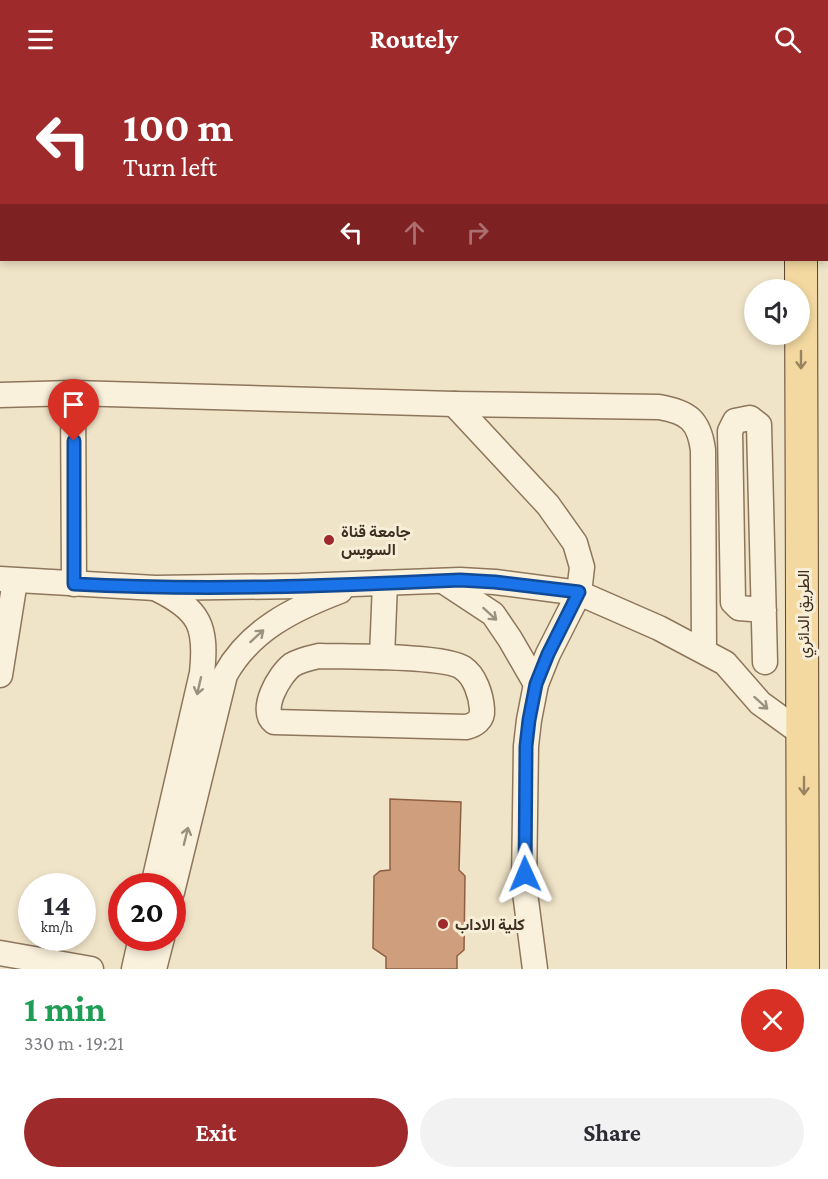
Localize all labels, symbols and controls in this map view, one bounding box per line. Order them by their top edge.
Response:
icon: menu [24,23,57,56]
icon: search [771,23,804,56]
text: Routely [370,24,458,54]
icon: left [24,102,102,180]
text: 100 m [123,103,233,150]
text: Turn left [123,152,217,182]
icon: left [335,216,368,249]
icon: ahead [398,216,431,249]
icon: right [461,216,494,249]
map controls [744,279,810,345]
button: sound [744,279,810,345]
one-way arrow [795,349,807,369]
pin [48,379,99,441]
icon: arrive [57,388,90,421]
place label: جامعة قناة السويس [341,523,411,560]
marker: جامعة قناة السويس [322,533,336,547]
street label: الطريق الدائري [795,570,817,658]
one-way arrow [483,607,498,621]
one-way arrow [249,629,264,643]
one-way arrow [192,676,204,695]
one-way arrow [753,696,768,710]
one-way arrow [798,775,810,795]
one-way arrow [181,826,193,845]
position arrow [493,842,557,906]
speed limit sign: 20 [108,873,186,951]
text: 14 [43,888,71,921]
place label: كلية الاداب [455,916,525,934]
marker: كلية الاداب [436,917,450,931]
text: km/h [41,919,73,935]
text: 1 min [24,989,106,1029]
button: close [741,989,804,1052]
text: 330 m · 19:21 [24,1032,124,1054]
button: Exit [24,1098,408,1167]
button: Share [420,1098,804,1167]

